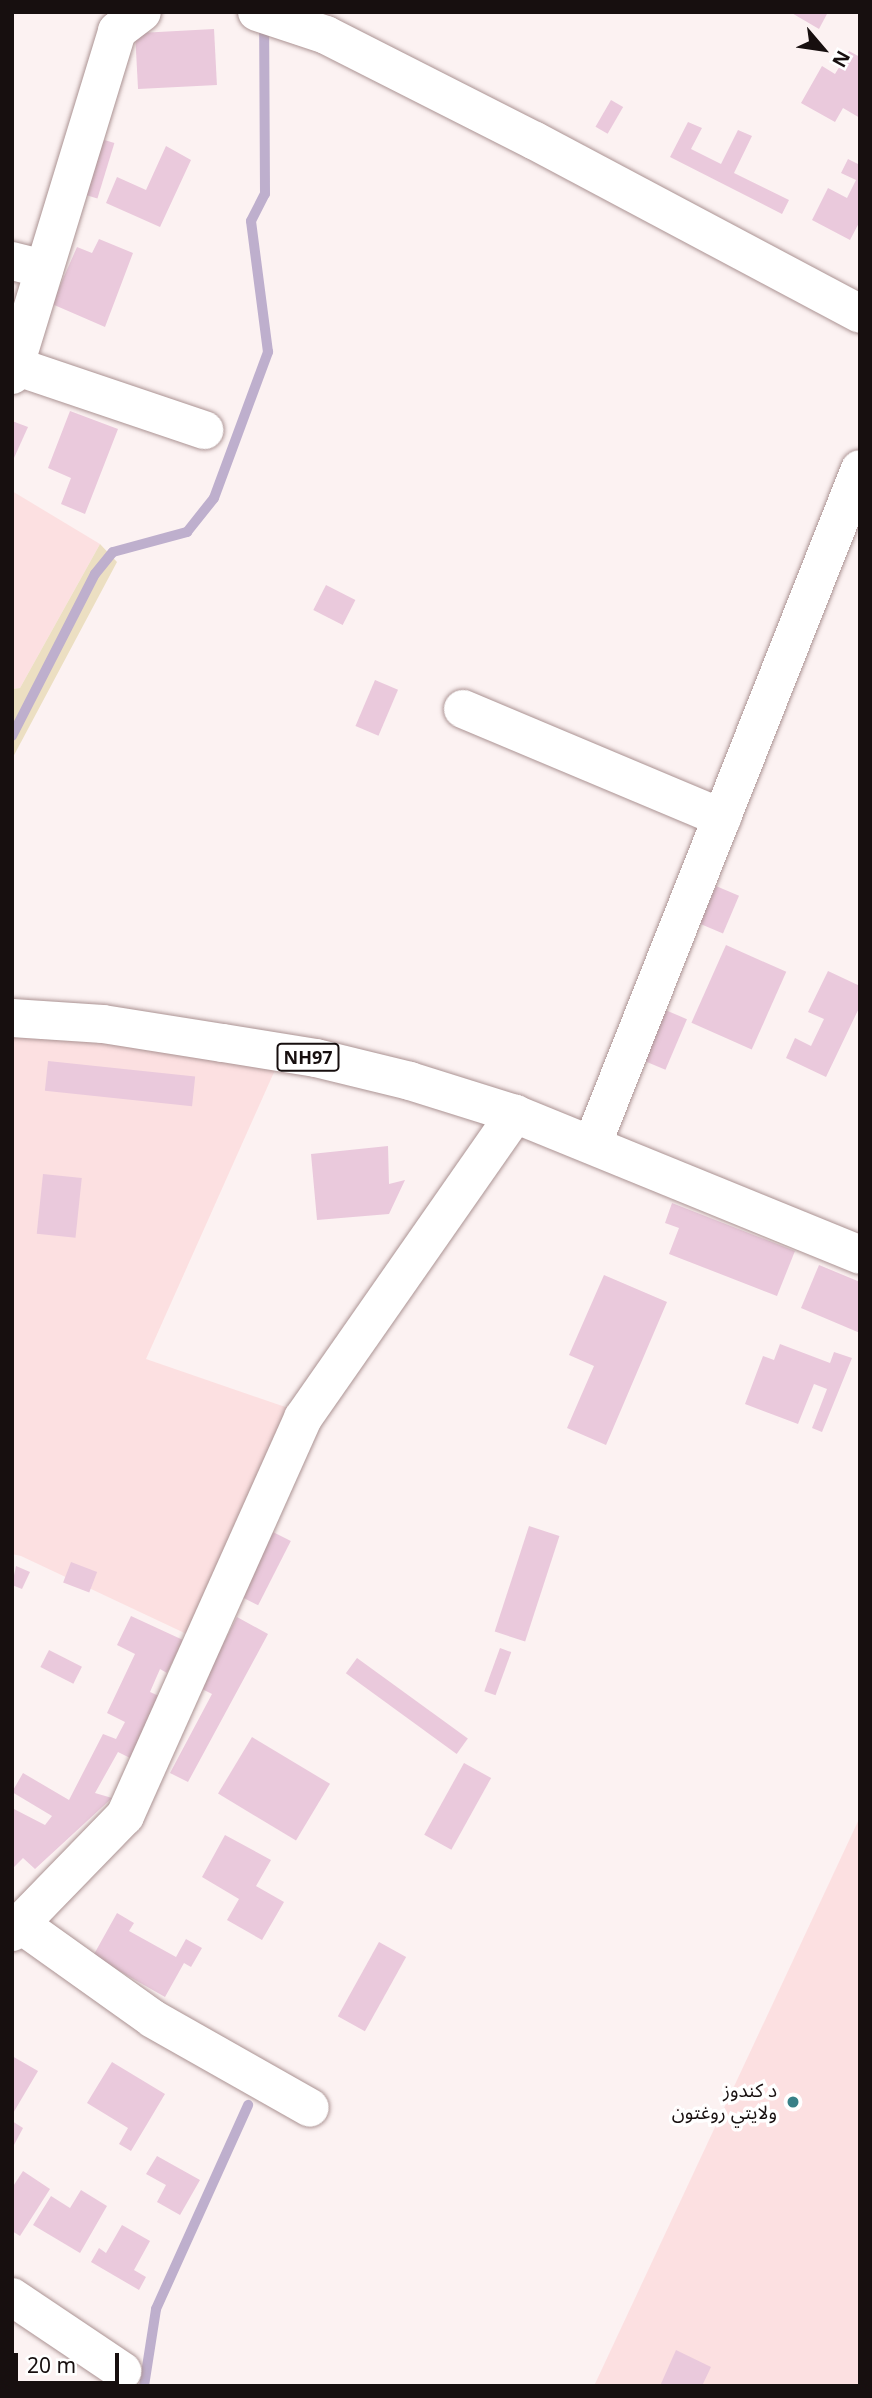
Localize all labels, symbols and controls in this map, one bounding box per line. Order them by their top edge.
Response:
north arrow [788,14,858,84]
text: N [826,46,856,72]
road number: NH97 [276,1042,340,1072]
place label: د کندوز ولایتي روغتون [672,2080,777,2124]
marker: د کندوز ولایتي روغتون [783,2092,803,2112]
scale bar [18,2338,122,2382]
text: 20 m [27,2351,76,2379]

